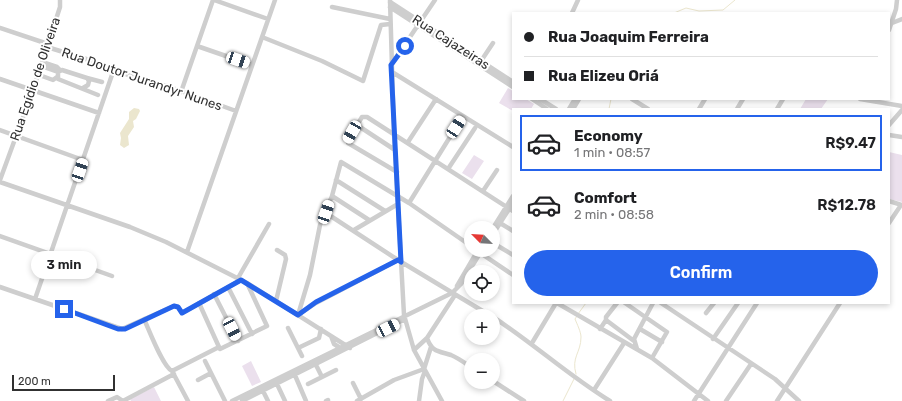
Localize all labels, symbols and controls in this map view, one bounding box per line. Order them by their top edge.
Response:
street label: Rua Cajazeiras [410,12,493,73]
street label: Rua Egídio de Oliveira [7,15,64,143]
text: Rua Joaquim Ferreira [548,28,709,46]
route start [396,37,414,55]
street label: Rua Doutor Jurandyr Nunes [60,44,225,114]
car [225,50,251,70]
text: Rua Elizeu Oriá [548,67,659,85]
car [444,114,468,140]
car [341,119,363,145]
icon: car [526,125,562,161]
text: Economy [574,127,643,145]
text: R$9.47 [825,134,876,152]
text: 1 min · 08:57 [574,145,650,160]
car [70,157,90,183]
icon: car [526,187,562,223]
text: Comfort [574,189,637,207]
text: R$12.78 [817,196,876,214]
car [316,199,336,225]
text: 2 min · 08:58 [574,207,654,222]
north arrow [464,221,500,257]
map controls [464,221,500,389]
button: Confirm [524,250,878,296]
callout: 3 min [31,251,97,279]
text: 3 min [47,257,81,272]
button: locate [464,265,500,301]
route end [55,300,73,318]
button: + [464,309,500,345]
car [221,316,243,342]
car [375,317,401,339]
button: − [464,353,500,389]
scale bar [12,373,115,392]
text: 200 m [18,375,51,388]

